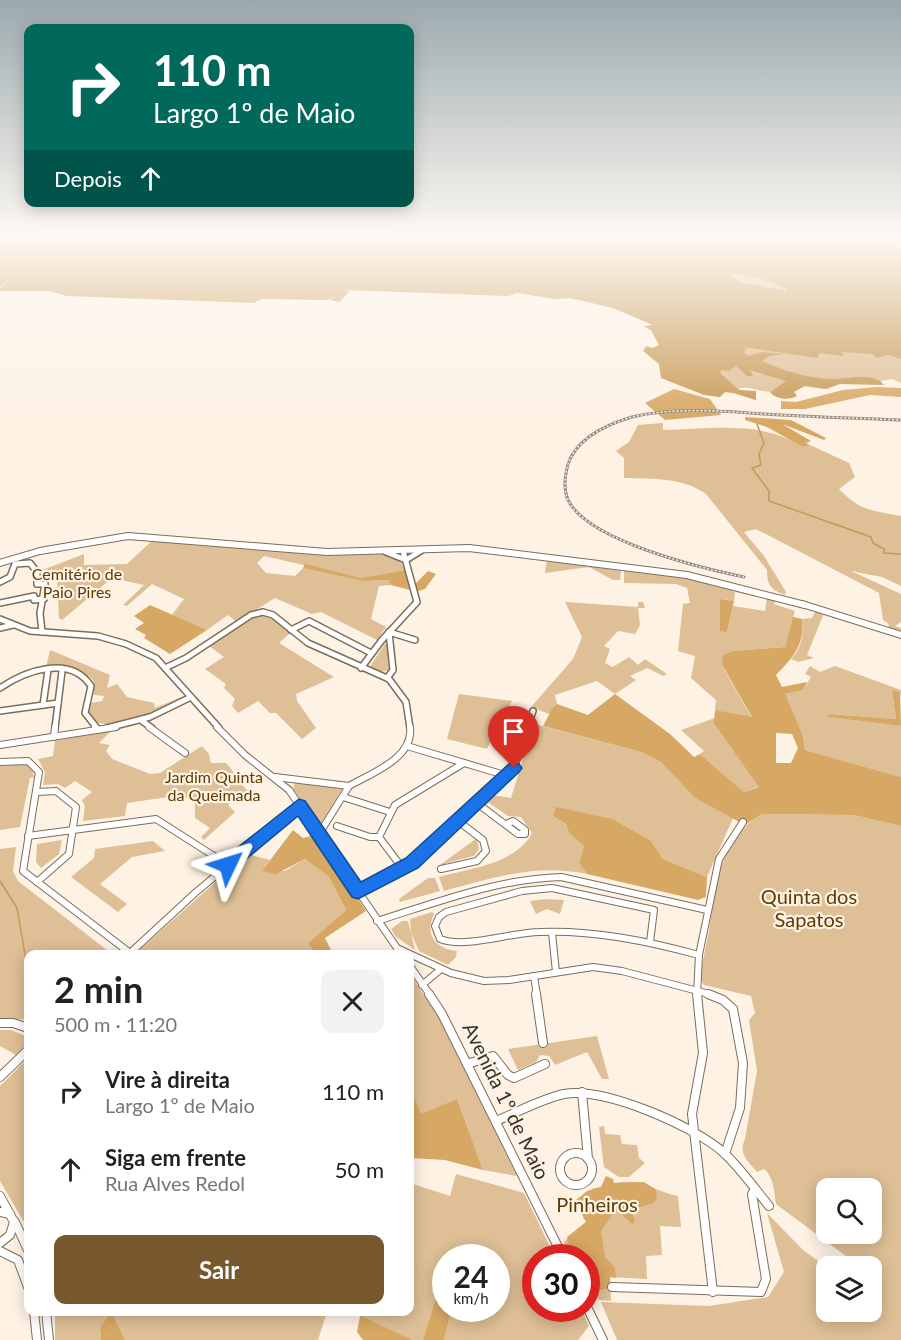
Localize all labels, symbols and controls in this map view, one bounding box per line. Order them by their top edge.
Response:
text: 110 m [153,45,271,95]
icon: right [54,48,132,126]
text: Largo 1º de Maio [153,96,355,129]
icon: ahead [134,162,167,195]
text: Depois [54,165,122,192]
park label: Cemitério de Paio Pires [32,564,122,601]
pin [488,706,539,768]
icon: arrive [497,715,530,748]
park label: Jardim Quinta da Queimada [165,767,263,804]
position arrow [196,833,260,897]
park label: Quinta dos Sapatos [761,884,857,931]
text: 2 min [54,967,143,1011]
button: close [321,970,384,1033]
text: 500 m · 11:20 [54,1012,177,1036]
street label: Avenida 1º de Maio [459,1018,555,1183]
text: Vire à direita [105,1066,230,1093]
icon: right [54,1075,87,1108]
text: 110 m [322,1078,384,1105]
text: Largo 1º de Maio [105,1093,255,1117]
text: Siga em frente [105,1144,246,1171]
icon: ahead [54,1153,87,1186]
text: 50 m [335,1156,384,1183]
text: Rua Alves Redol [105,1171,245,1195]
map controls [816,1178,882,1322]
button: search [816,1178,882,1244]
park label: Pinheiros [556,1192,638,1216]
button: Sair [54,1235,384,1304]
speed limit sign: 30 [522,1244,600,1322]
button: layers [816,1256,882,1322]
text: 24 [454,1258,488,1294]
text: km/h [453,1289,489,1307]

